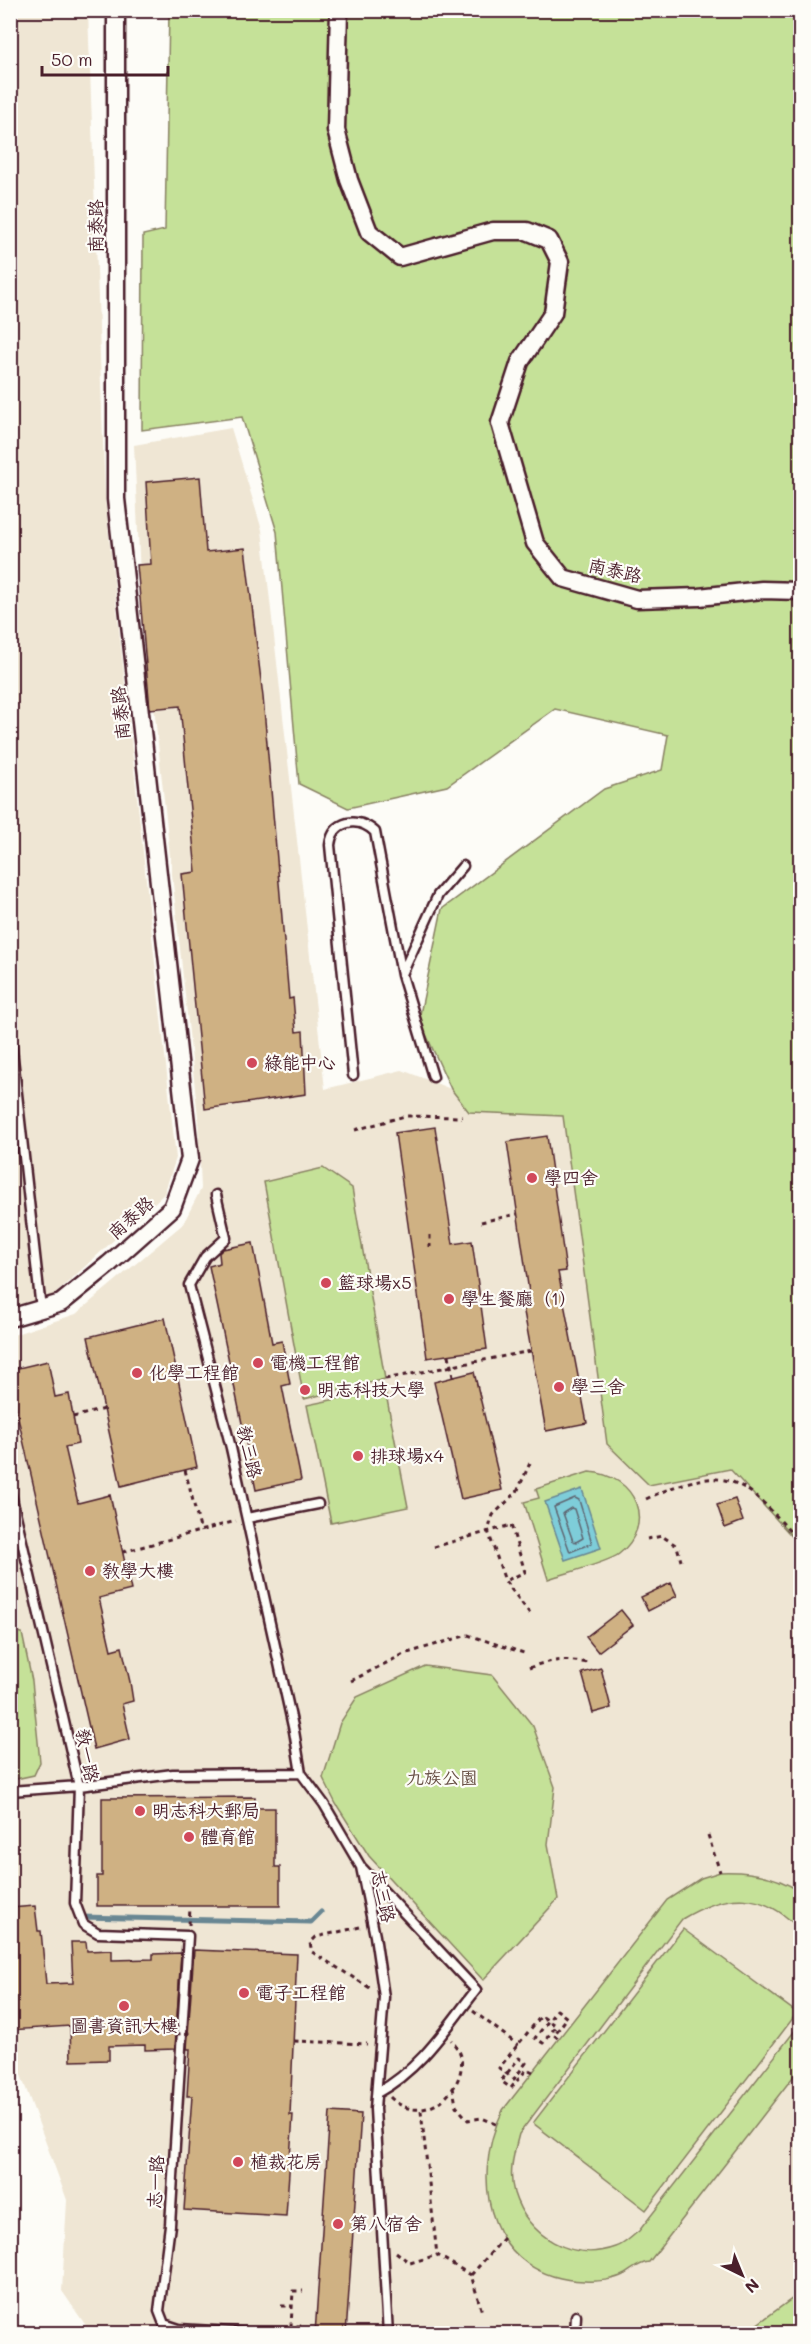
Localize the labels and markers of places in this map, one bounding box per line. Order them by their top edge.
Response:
place label: 綠能中心 [264,1050,336,1074]
marker: 綠能中心 [245,1056,259,1070]
place label: 學四舍 [544,1165,598,1189]
marker: 學四舍 [525,1171,539,1185]
place label: 籃球場x5 [338,1270,412,1294]
marker: 籃球場x5 [319,1276,333,1290]
place label: 學生餐廳（1） [461,1286,577,1310]
marker: 學生餐廳（1） [442,1292,456,1306]
place label: 電機工程館 [270,1350,360,1374]
marker: 電機工程館 [251,1356,265,1370]
place label: 化學工程館 [149,1360,239,1384]
marker: 化學工程館 [130,1366,144,1380]
place label: 學三舍 [571,1374,625,1398]
place label: 明志科技大學 [317,1377,425,1401]
marker: 學三舍 [552,1380,566,1394]
marker: 明志科技大學 [298,1383,312,1397]
place label: 排球場x4 [370,1443,444,1467]
marker: 排球場x4 [351,1449,365,1463]
place label: 教學大樓 [102,1558,174,1582]
marker: 教學大樓 [83,1564,97,1578]
place label: 明志科大郵局 [152,1798,260,1822]
marker: 明志科大郵局 [133,1804,147,1818]
place label: 體育館 [201,1824,255,1848]
marker: 體育館 [182,1830,196,1844]
place label: 電子工程館 [256,1980,346,2004]
marker: 電子工程館 [237,1986,251,2000]
marker: 圖書資訊大樓 [117,1999,131,2013]
place label: 圖書資訊大樓 [70,2013,178,2037]
place label: 植裁花房 [250,2149,322,2173]
marker: 植裁花房 [231,2155,245,2169]
place label: 第八宿舍 [350,2211,422,2235]
marker: 第八宿舍 [331,2217,345,2231]

